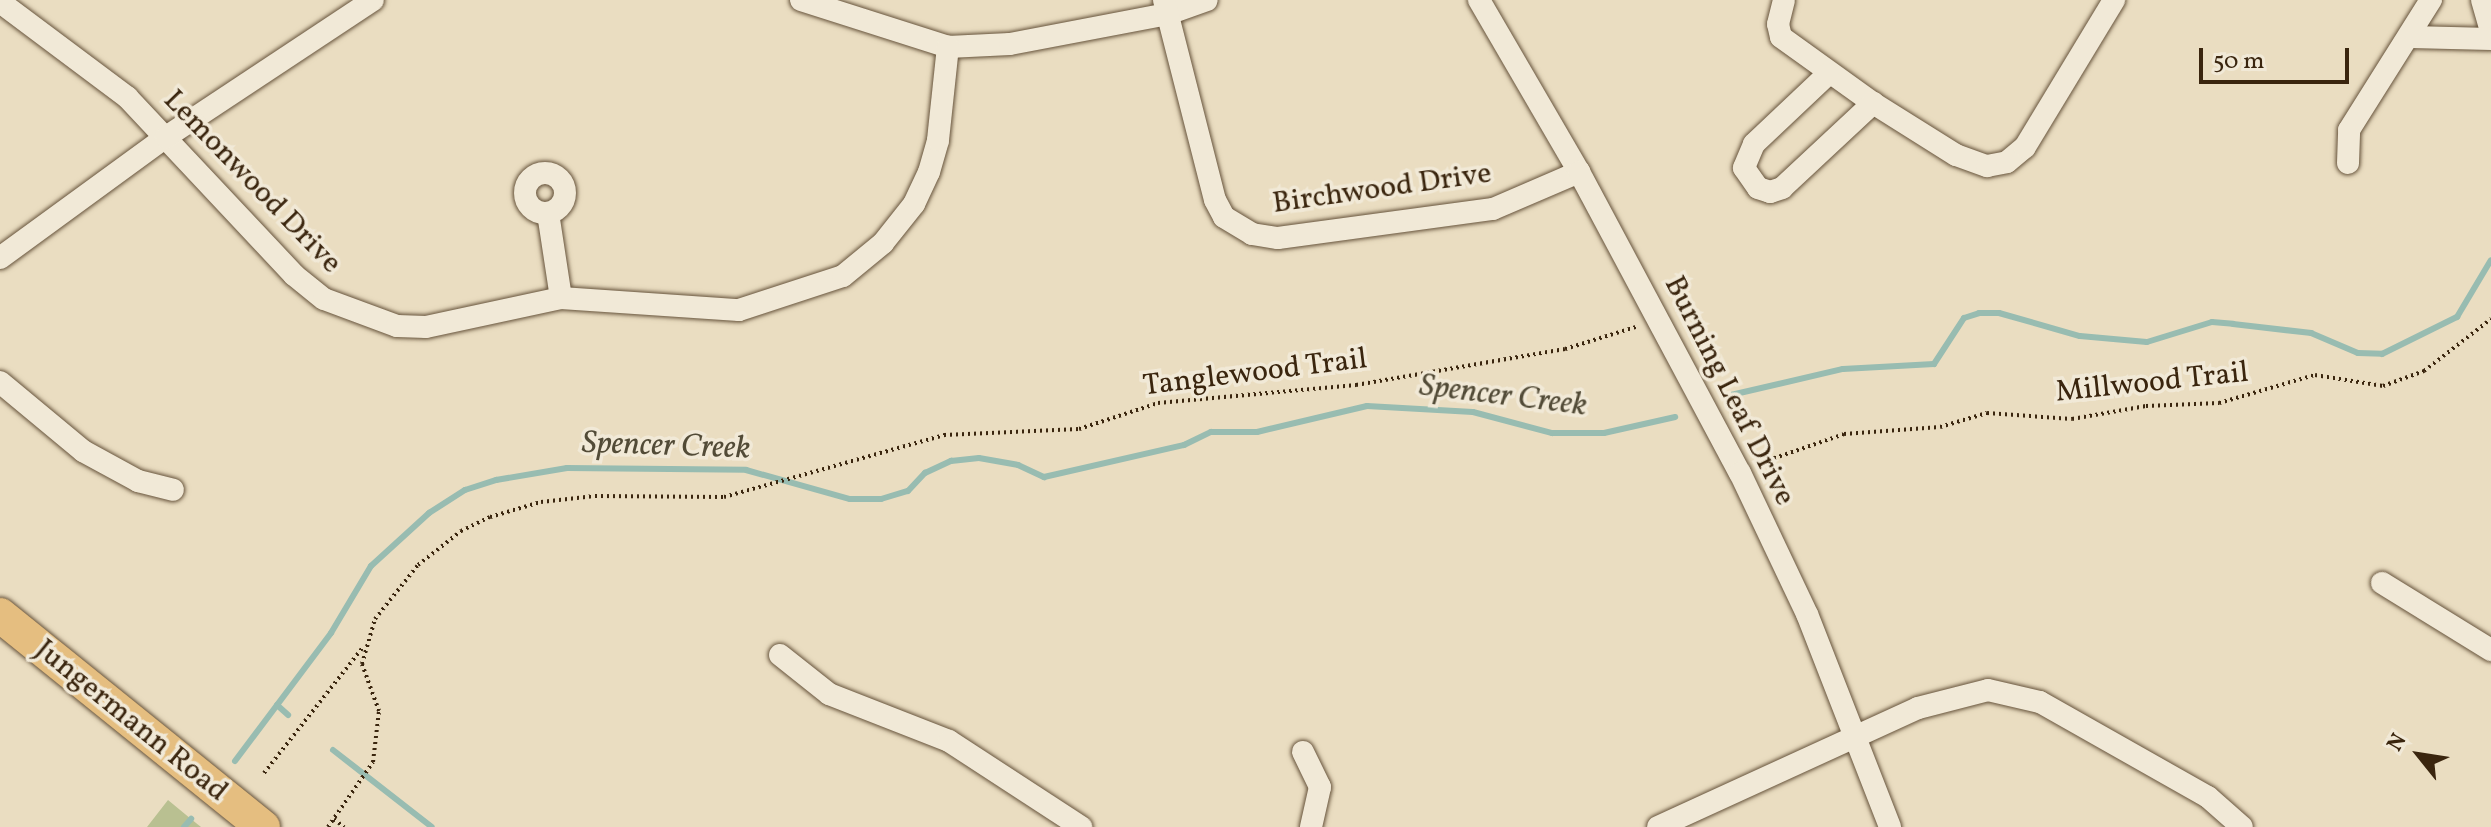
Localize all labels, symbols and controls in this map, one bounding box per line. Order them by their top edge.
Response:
scale bar [2203,32,2353,82]
text: 50 m [2213,45,2265,79]
street label: Lemonwood Drive [155,83,349,281]
street label: Birchwood Drive [1270,156,1494,222]
street label: Burning Leaf Drive [1656,272,1802,510]
street label: Tanglewood Trail [1140,341,1370,405]
street label: Millwood Trail [2053,355,2251,411]
water label: Spencer Creek [1417,368,1589,426]
water label: Spencer Creek [581,425,751,469]
street label: Jungermann Road [27,632,235,810]
north arrow [2379,715,2459,795]
text: N [2380,728,2415,757]

